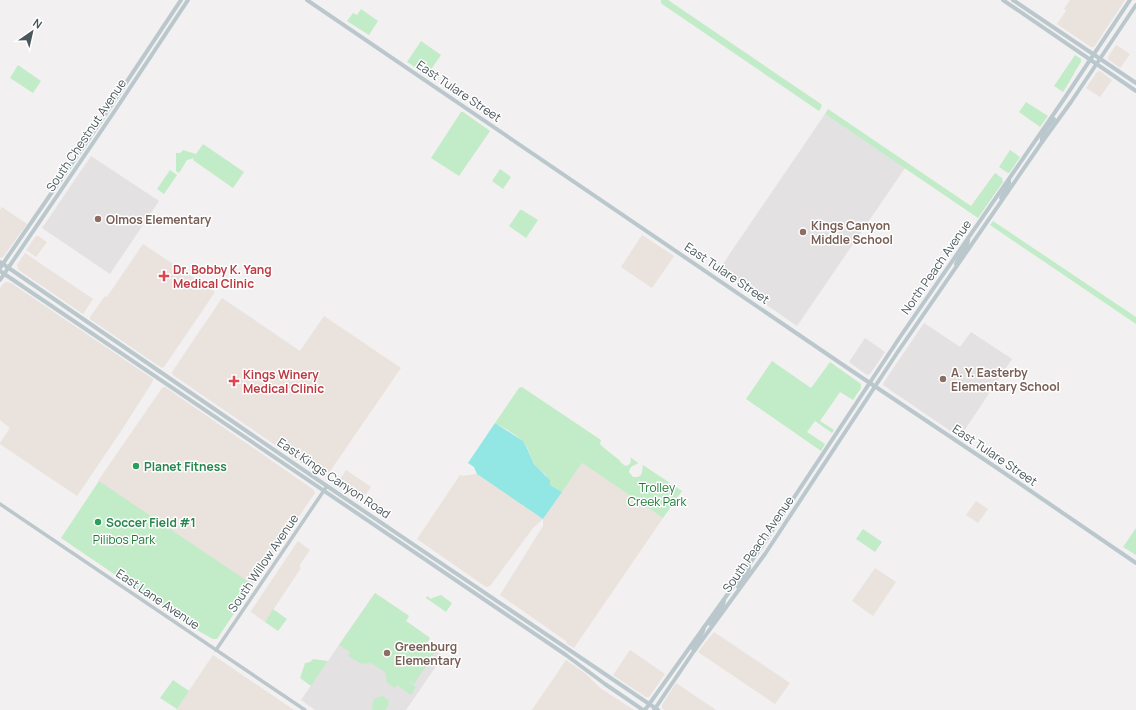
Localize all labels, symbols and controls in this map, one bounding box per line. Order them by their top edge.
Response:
north arrow [12,12,52,52]
text: N [30,15,45,32]
street label: East Tulare Street [413,56,505,126]
street label: South Chestnut Avenue [42,75,130,195]
place label: Olmos Elementary [106,211,212,228]
marker: Olmos Elementary [93,214,103,224]
street label: North Peach Avenue [897,216,975,318]
place label: Kings Canyon Middle School [811,217,893,248]
marker: Kings Canyon Middle School [798,227,808,237]
street label: East Tulare Street [681,238,773,308]
place label: Dr. Bobby K. Yang Medical Clinic [173,261,272,292]
marker: Dr. Bobby K. Yang Medical Clinic [158,270,170,282]
place label: A. Y. Easterby Elementary School [951,364,1060,395]
place label: Kings Winery Medical Clinic [243,366,324,397]
marker: A. Y. Easterby Elementary School [938,374,948,384]
marker: Kings Winery Medical Clinic [228,375,240,387]
street label: East Tulare Street [949,420,1041,490]
street label: East Kings Canyon Road [274,434,394,522]
place label: Planet Fitness [144,458,227,475]
marker: Planet Fitness [131,461,141,471]
park label: Trolley Creek Park [627,479,688,510]
street label: South Peach Avenue [718,492,798,596]
street label: South Willow Avenue [224,511,302,615]
place label: Soccer Field #1 [106,514,196,531]
marker: Soccer Field #1 [93,517,103,527]
park label: Pilibos Park [93,531,156,548]
street label: East Lane Avenue [113,565,203,633]
place label: Greenburg Elementary [395,638,461,669]
marker: Greenburg Elementary [382,648,392,658]

